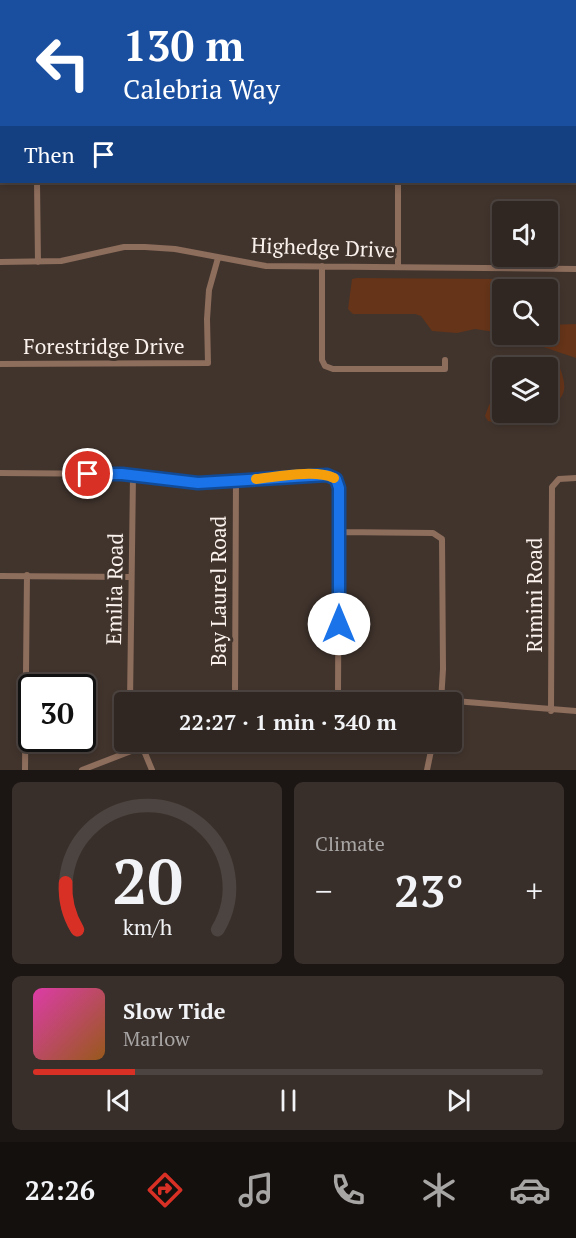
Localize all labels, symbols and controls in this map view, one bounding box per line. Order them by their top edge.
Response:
text: 130 m [123,17,244,73]
icon: left [24,24,102,102]
text: Calebria Way [123,71,280,107]
icon: arrive [87,138,120,171]
text: Then [24,140,75,169]
map controls [492,201,558,423]
button: sound [492,201,558,267]
street label: Highedge Drive [251,230,395,264]
button: search [492,279,558,345]
street label: Forestridge Drive [23,332,185,360]
button: layers [492,357,558,423]
pin [62,448,113,499]
icon: arrive [71,457,104,490]
street label: Bay Laurel Road [204,516,232,666]
street label: Emilia Road [99,532,129,645]
street label: Rimini Road [520,537,548,652]
position arrow [307,592,371,656]
speed limit sign: 30 [18,674,96,752]
text: 22:27 · 1 min · 340 m [179,707,397,736]
text: Climate [315,830,385,857]
text: 20 [112,839,182,922]
text: 23° [394,860,464,920]
text: − [315,869,333,912]
text: + [525,869,543,912]
text: km/h [122,913,172,941]
text: Slow Tide [123,996,226,1025]
text: Marlow [123,1025,190,1052]
icon: previous [102,1084,135,1117]
icon: pause [272,1084,305,1117]
icon: next [442,1084,475,1117]
icon: directions [144,1169,186,1211]
icon: music [235,1169,277,1211]
icon: phone [327,1169,369,1211]
icon: climate [418,1169,460,1211]
icon: car [509,1169,551,1211]
text: 22:26 [25,1172,95,1208]

